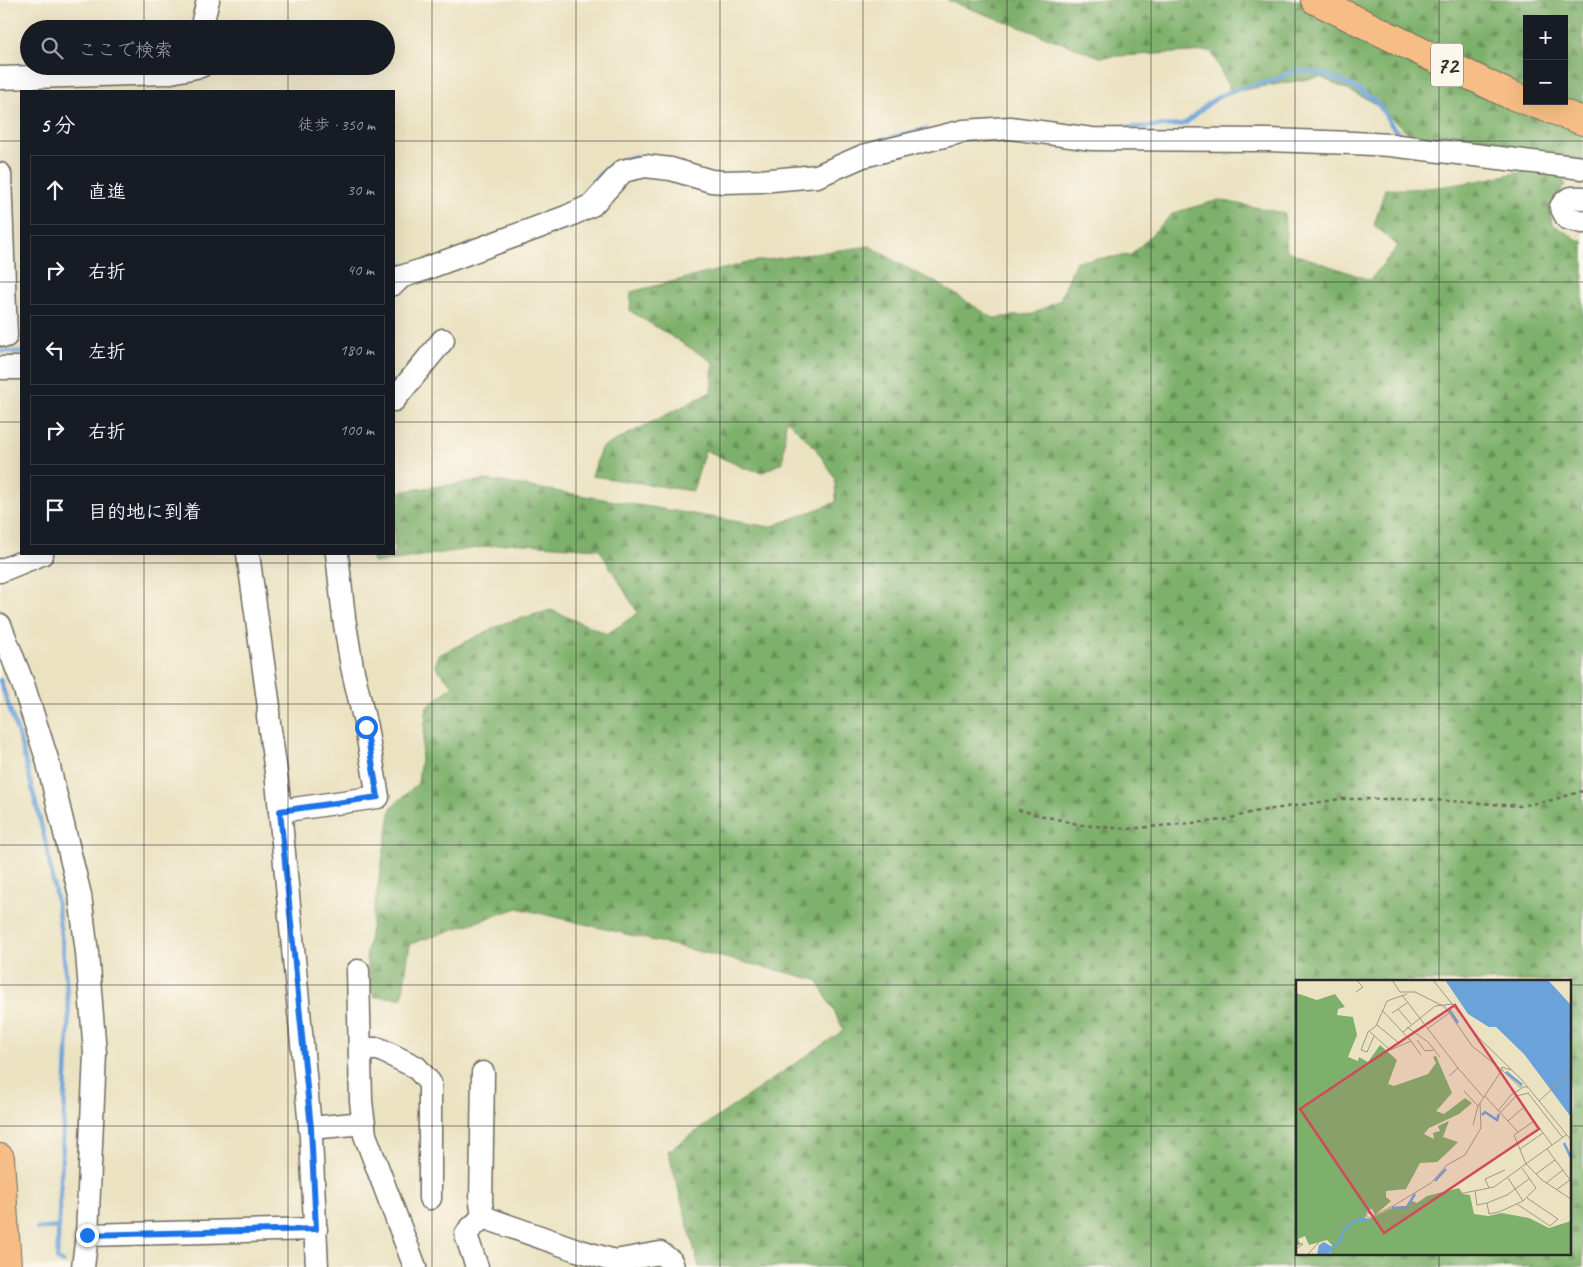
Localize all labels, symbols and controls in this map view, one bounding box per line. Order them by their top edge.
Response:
map controls [1523,15,1568,105]
button: + [1523,15,1568,60]
search box [20,20,395,75]
icon: search [38,34,66,62]
text: ここで検索 [78,38,173,62]
road number: 72 [1431,44,1463,86]
button: − [1523,60,1568,105]
text: 5 分 [40,112,75,138]
text: 徒歩 · 350 m [298,115,375,135]
icon: ahead [41,176,69,204]
text: 直進 [88,180,126,204]
text: 30 m [347,180,374,200]
icon: right [41,256,69,284]
text: 右折 [88,260,126,284]
text: 40 m [347,260,374,280]
icon: left [41,336,69,364]
text: 左折 [88,340,126,364]
text: 180 m [340,340,374,360]
icon: right [41,416,69,444]
text: 右折 [88,420,126,444]
text: 100 m [340,420,374,440]
icon: arrive [41,496,69,524]
text: 目的地に到着 [88,500,202,524]
route start [355,716,378,739]
inset map [1296,980,1570,1254]
route end [76,1224,99,1247]

